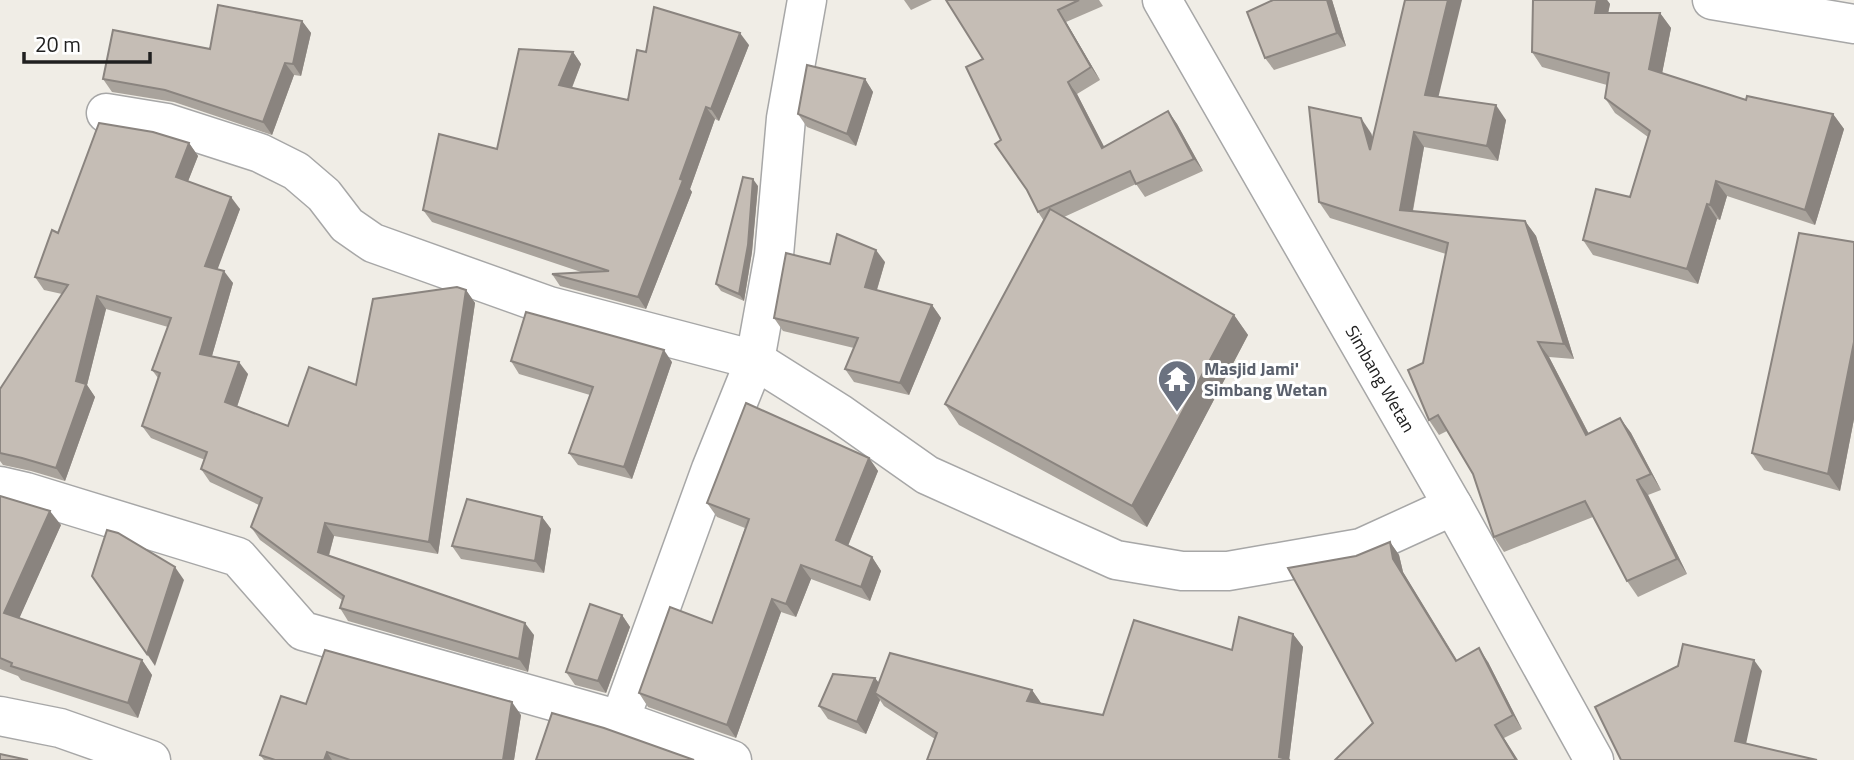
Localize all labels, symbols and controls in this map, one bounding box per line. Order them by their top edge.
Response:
scale bar [24,21,150,65]
text: 20 m [35,28,81,60]
street label: Simbang Wetan [1339,320,1422,437]
place label: Masjid Jami' Simbang Wetan [1204,355,1327,403]
temple icon: Masjid Jami' Simbang Wetan [1156,358,1198,413]

